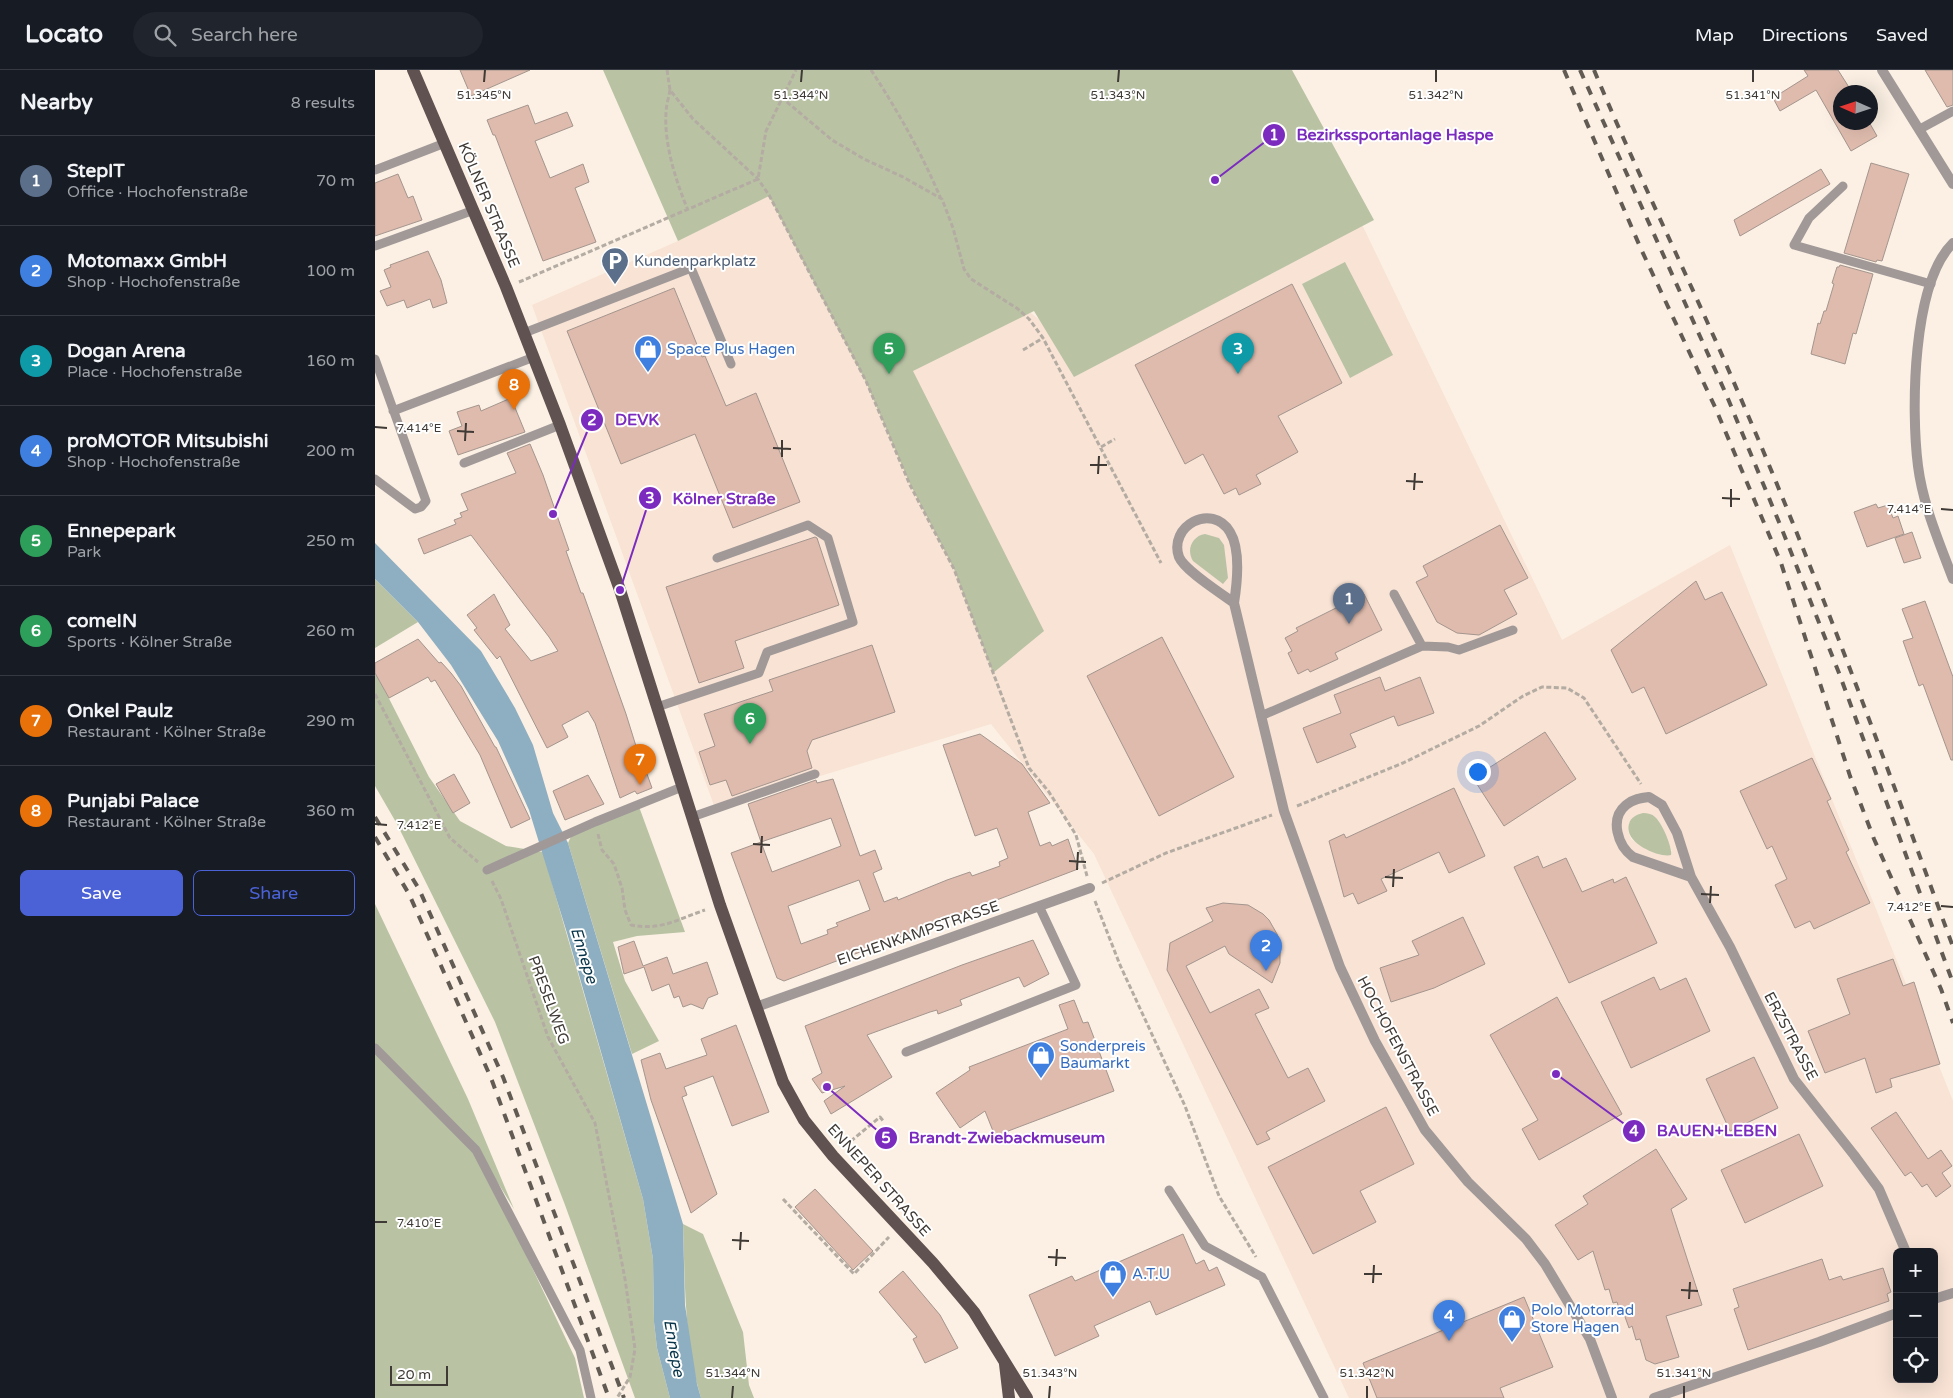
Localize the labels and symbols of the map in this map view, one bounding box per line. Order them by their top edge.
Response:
north arrow [1833,85,1878,130]
text: 51.345°N [457,88,511,102]
text: 51.344°N [774,88,828,102]
text: 51.343°N [1091,88,1145,102]
text: 51.342°N [1409,88,1463,102]
text: 51.341°N [1726,88,1780,102]
callout: Bezirkssportanlage Haspe [1261,119,1503,150]
text: Bezirkssportanlage Haspe [1296,125,1494,145]
text: 1 [1269,126,1279,144]
street label: KÖLNER STRASSE [454,140,524,270]
parking icon: Kundenparkplatz [600,246,630,285]
place label: Kundenparkplatz [634,252,756,270]
pin: 5 [873,333,905,374]
pin: 3 [1222,333,1254,374]
shop icon: Space Plus Hagen [633,334,663,373]
place label: Space Plus Hagen [667,340,795,358]
pin: 8 [498,369,530,410]
callout: DEVK [580,404,669,435]
text: DEVK [615,410,659,430]
text: 2 [587,411,597,429]
text: 7.414°E [397,421,442,435]
callout: Kölner Straße [637,483,785,514]
text: 3 [645,489,655,507]
text: Kölner Straße [672,489,776,509]
text: 7.414°E [1887,502,1932,516]
pin: 1 [1333,583,1365,624]
pin: 6 [734,703,766,744]
pin: 7 [624,744,656,785]
your location [1465,759,1491,785]
text: 7.412°E [397,818,442,832]
street label: EICHENKAMPSTRASSE [834,897,1002,969]
text: 7.412°E [1887,900,1932,914]
water label: Ennepe [566,925,602,987]
pin: 2 [1250,930,1282,971]
street label: PRESELWEG [525,953,573,1047]
street label: HOCHOFENSTRASSE [1353,973,1443,1119]
street label: ERZSTRASSE [1760,989,1822,1083]
place label: Sonderpreis Baumarkt [1060,1037,1146,1072]
shop icon: Sonderpreis Baumarkt [1026,1040,1056,1079]
callout: BAUEN+LEBEN [1621,1115,1787,1146]
street label: ENNEPER STRASSE [824,1120,934,1240]
text: BAUEN+LEBEN [1657,1121,1777,1141]
callout: Brandt-Zwiebackmuseum [873,1122,1115,1153]
text: 4 [1629,1122,1639,1140]
text: Brandt-Zwiebackmuseum [909,1128,1105,1148]
text: 5 [881,1129,891,1147]
text: 7.410°E [397,1216,442,1230]
shop icon: A.T.U [1098,1259,1128,1298]
place label: A.T.U [1132,1265,1170,1283]
pin: 4 [1433,1300,1465,1341]
place label: Polo Motorrad Store Hagen [1531,1301,1634,1336]
shop icon: Polo Motorrad Store Hagen [1497,1304,1527,1343]
water label: Ennepe [659,1318,689,1379]
scale bar [390,1363,447,1386]
text: 51.344°N [706,1366,760,1380]
text: 51.343°N [1023,1366,1077,1380]
text: 51.342°N [1340,1366,1394,1380]
text: 51.341°N [1657,1366,1711,1380]

